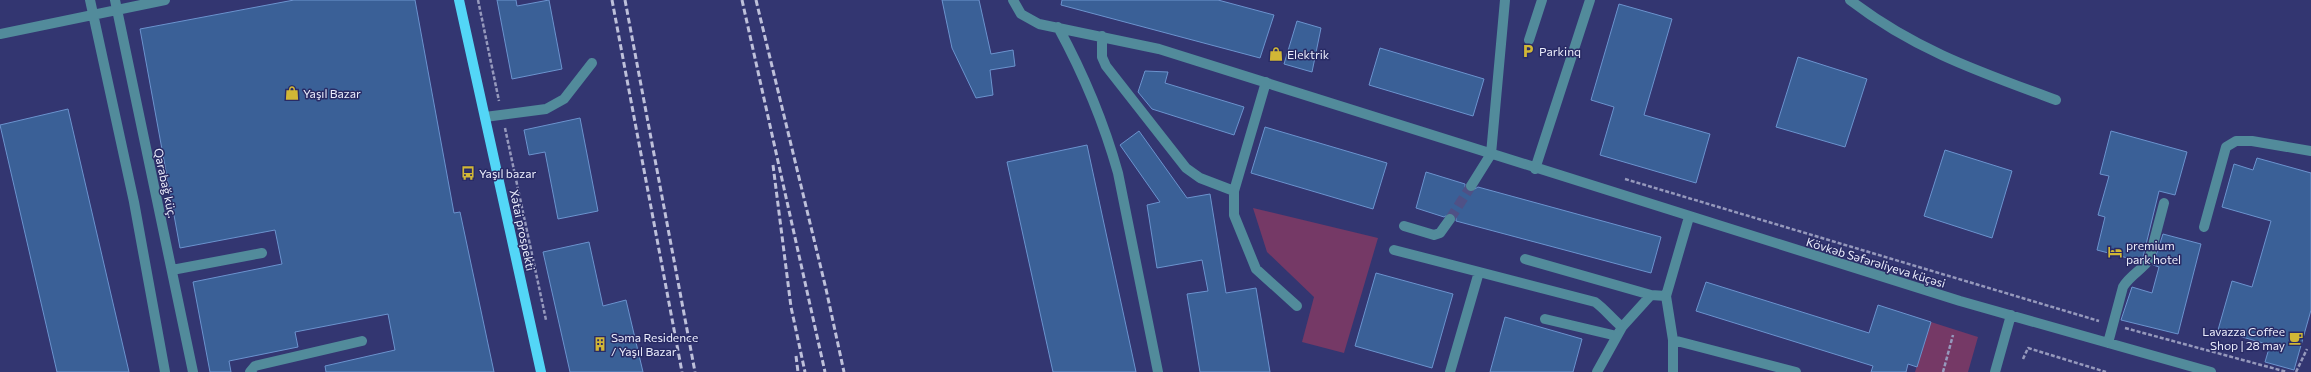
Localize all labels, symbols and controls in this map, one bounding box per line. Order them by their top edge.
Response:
parking icon: Parkinq [1520,43,1536,59]
place label: Parkinq [1539,44,1581,58]
shop icon: Elektrik [1268,46,1284,62]
place label: Elektrik [1287,47,1330,61]
shop icon: Yaşıl Bazar [284,85,300,101]
place label: Yaşıl Bazar [303,86,361,100]
street label: Qarabağ küç. [152,147,180,219]
bus stop icon: Yaşıl bazar [460,165,476,181]
place label: Yaşıl bazar [479,166,536,180]
street label: Xətai prospekti [508,188,538,272]
street label: Kövkəb Səfərəliyeva küçəsi [1805,234,1947,290]
place label: premium park hotel [2126,238,2181,266]
hotel icon: premium park hotel [2107,244,2123,260]
place label: Lavazza Coffee Shop | 28 may [2202,324,2285,352]
place label: Səma Residence / Yaşıl Bazar [611,330,698,358]
cafe icon: Lavazza Coffee Shop | 28 may [2288,330,2304,346]
building icon: Səma Residence / Yaşıl Bazar [592,336,608,352]

